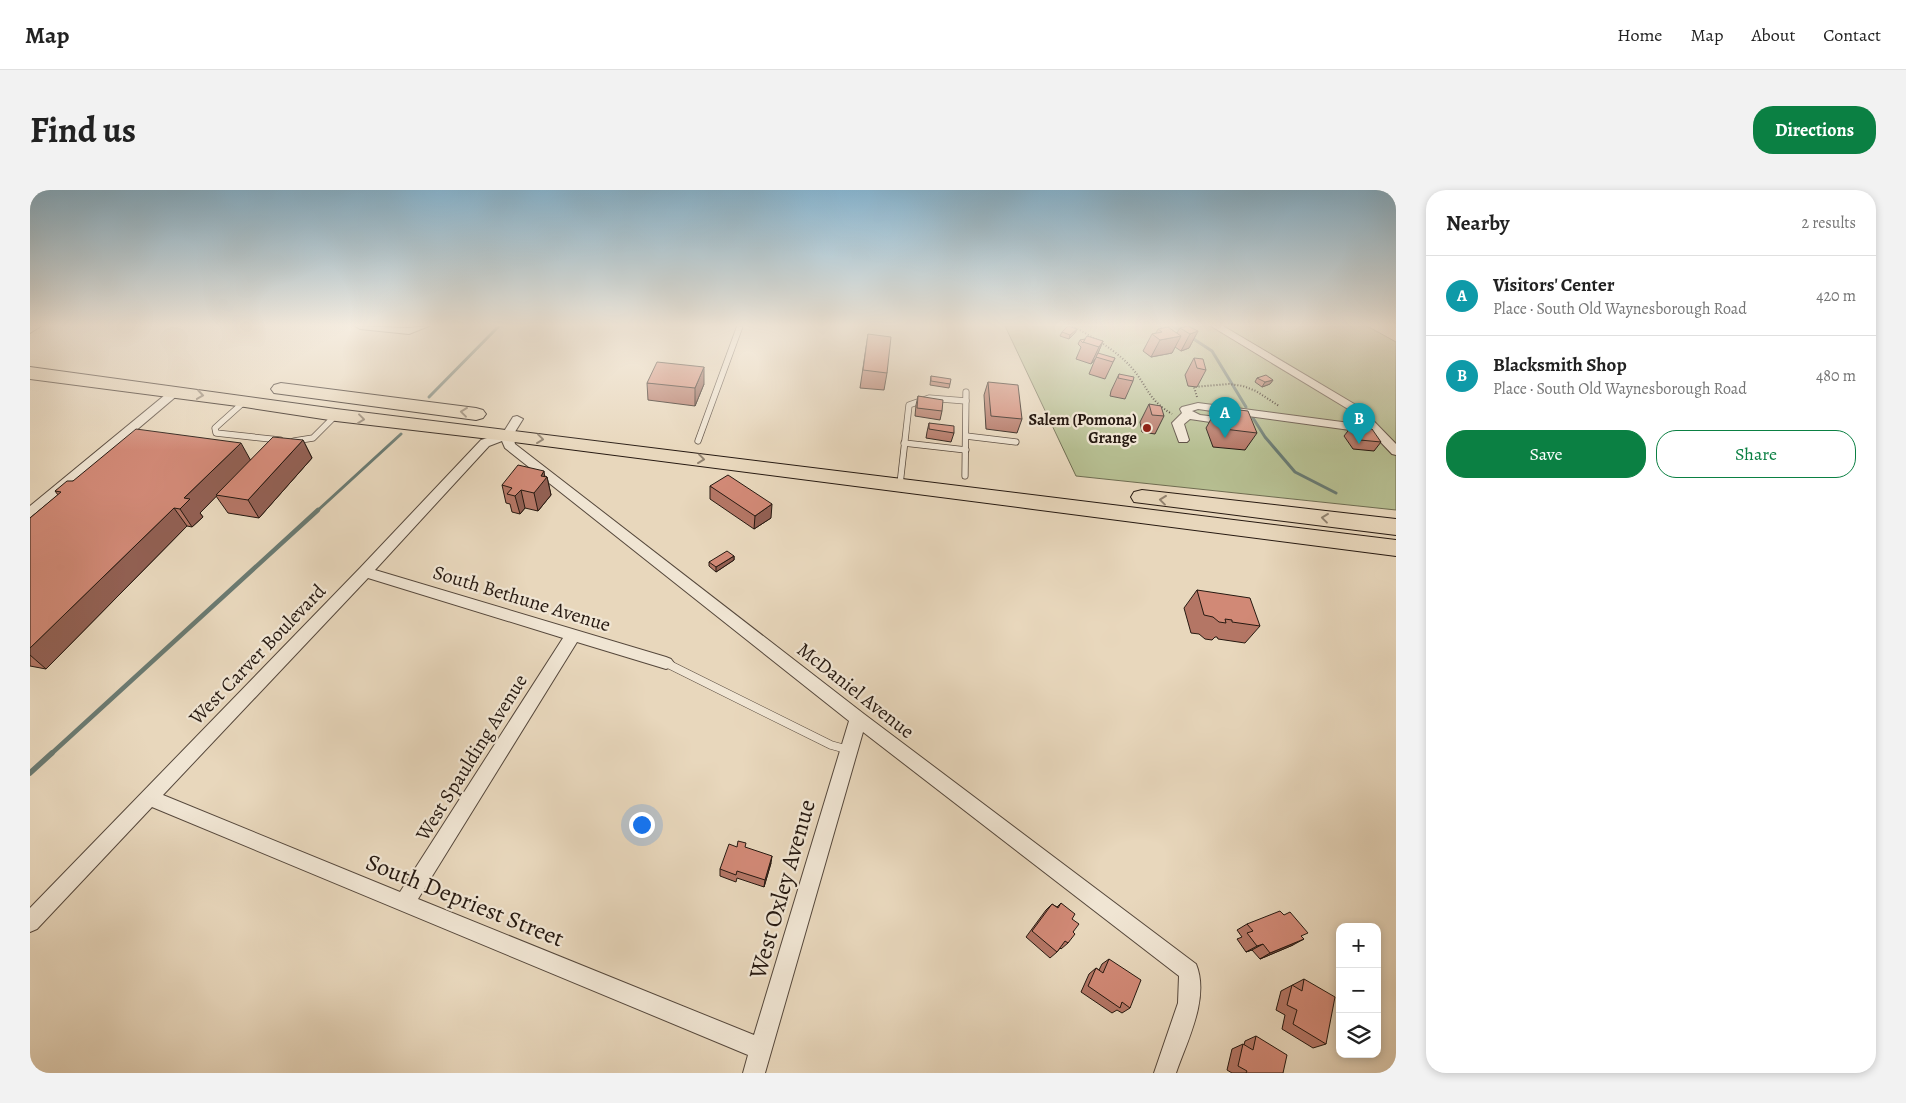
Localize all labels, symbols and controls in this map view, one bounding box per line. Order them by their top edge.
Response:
text: Map [25,19,69,51]
text: Home [1617,23,1662,47]
text: Map [1690,23,1723,47]
text: About [1751,23,1795,47]
text: Contact [1823,23,1881,47]
text: Find us [30,106,136,154]
button: Directions [1753,106,1876,154]
text: Nearby [1446,209,1509,237]
text: 2 results [1801,212,1856,234]
text: Visitors' Center [1493,272,1614,298]
text: A [1457,285,1467,307]
text: 420 m [1816,285,1856,307]
text: Place · South Old Waynesborough Road [1493,298,1747,320]
text: Blacksmith Shop [1493,352,1627,378]
text: B [1457,365,1467,387]
text: 480 m [1816,365,1856,387]
text: Place · South Old Waynesborough Road [1493,378,1747,400]
one-way arrow [196,390,204,400]
pin: A [1209,397,1241,438]
pin: B [1343,403,1375,444]
one-way arrow [459,408,468,418]
place label: Salem (Pomona) Grange [1029,409,1137,449]
one-way arrow [356,413,365,423]
marker: Salem (Pomona) Grange [1141,422,1153,434]
button: Save [1446,430,1646,478]
button: Share [1656,430,1856,478]
one-way arrow [536,433,544,444]
one-way arrow [697,453,705,464]
one-way arrow [1159,495,1167,506]
one-way arrow [1320,513,1328,524]
street label: South Bethune Avenue [430,559,614,638]
street label: West Carver Boulevard [182,578,332,731]
street label: McDaniel Avenue [792,636,920,745]
street label: West Spaulding Avenue [409,669,534,847]
street label: West Oxley Avenue [741,796,823,983]
your location [629,812,655,838]
street label: South Depriest Street [361,846,569,954]
map controls [1336,923,1381,1058]
button: + [1336,923,1381,968]
button: − [1336,968,1381,1013]
button: layers [1336,1013,1381,1058]

